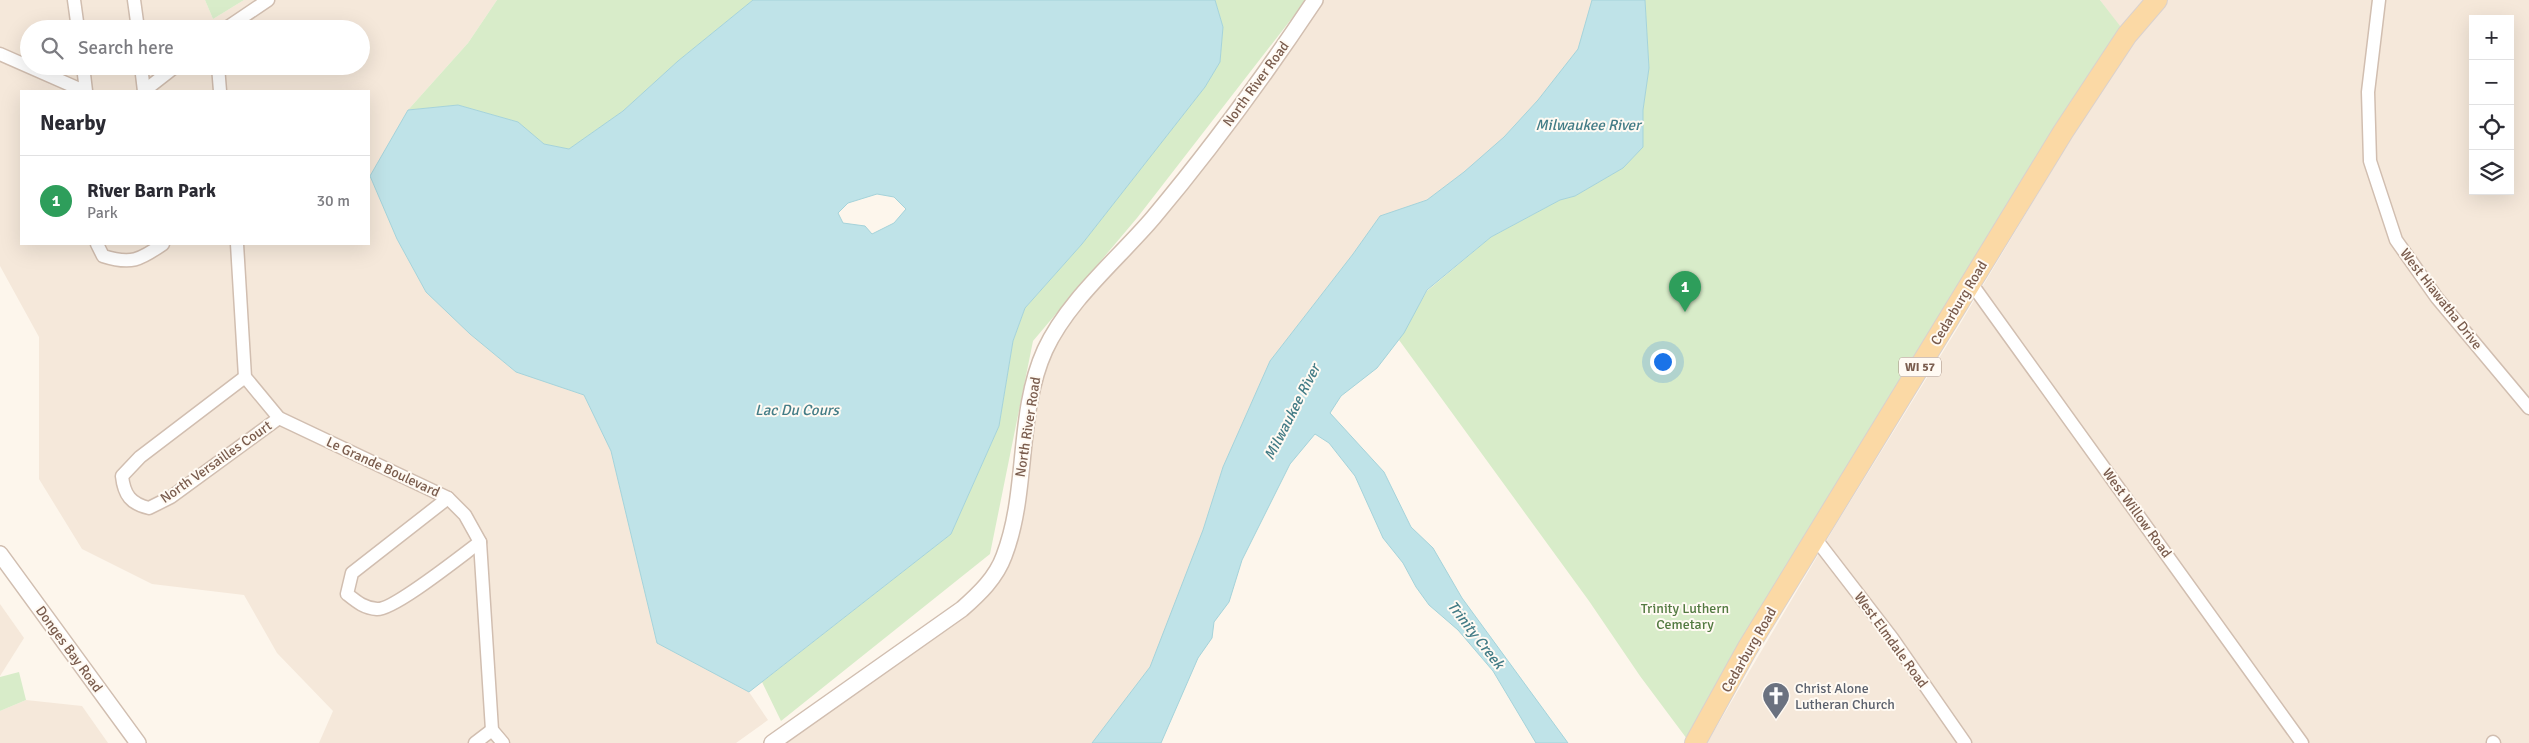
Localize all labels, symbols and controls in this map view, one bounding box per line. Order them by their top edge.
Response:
map controls [2469,15,2514,195]
button: + [2469,15,2514,60]
search box [20,20,370,75]
icon: search [38,34,66,62]
text: Search here [78,36,174,60]
street label: North River Road [1219,38,1293,130]
button: − [2469,60,2514,105]
button: locate [2469,105,2514,150]
text: Nearby [40,110,106,136]
water label: Milwaukee River [1535,116,1643,134]
button: layers [2469,150,2514,195]
text: River Barn Park [87,179,216,203]
text: 1 [52,191,60,211]
text: 30 m [316,191,350,211]
text: Park [87,203,118,223]
street label: West Hiawatha Drive [2396,245,2486,353]
street label: Cedarburg Road [1927,258,1991,348]
pin: 1 [1669,271,1701,312]
your location [1650,349,1676,375]
road number: WI 57 [1899,358,1941,377]
water label: Milwaukee River [1260,359,1325,463]
street label: North River Road [1012,376,1044,478]
water label: Lac Du Cours [755,401,840,419]
street label: North Versailles Court [157,417,275,507]
street label: Le Grande Boulevard [323,433,443,501]
street label: West Willow Road [2099,465,2175,561]
street label: West Elmdale Road [1851,589,1931,691]
water label: Trinity Creek [1444,597,1509,674]
park label: Trinity Luthern Cemetary [1641,600,1729,633]
street label: Donges Bay Road [32,603,106,695]
street label: Cedarburg Road [1718,604,1780,696]
place label: Christ Alone Lutheran Church [1795,680,1895,713]
church icon: Christ Alone Lutheran Church [1761,681,1791,720]

